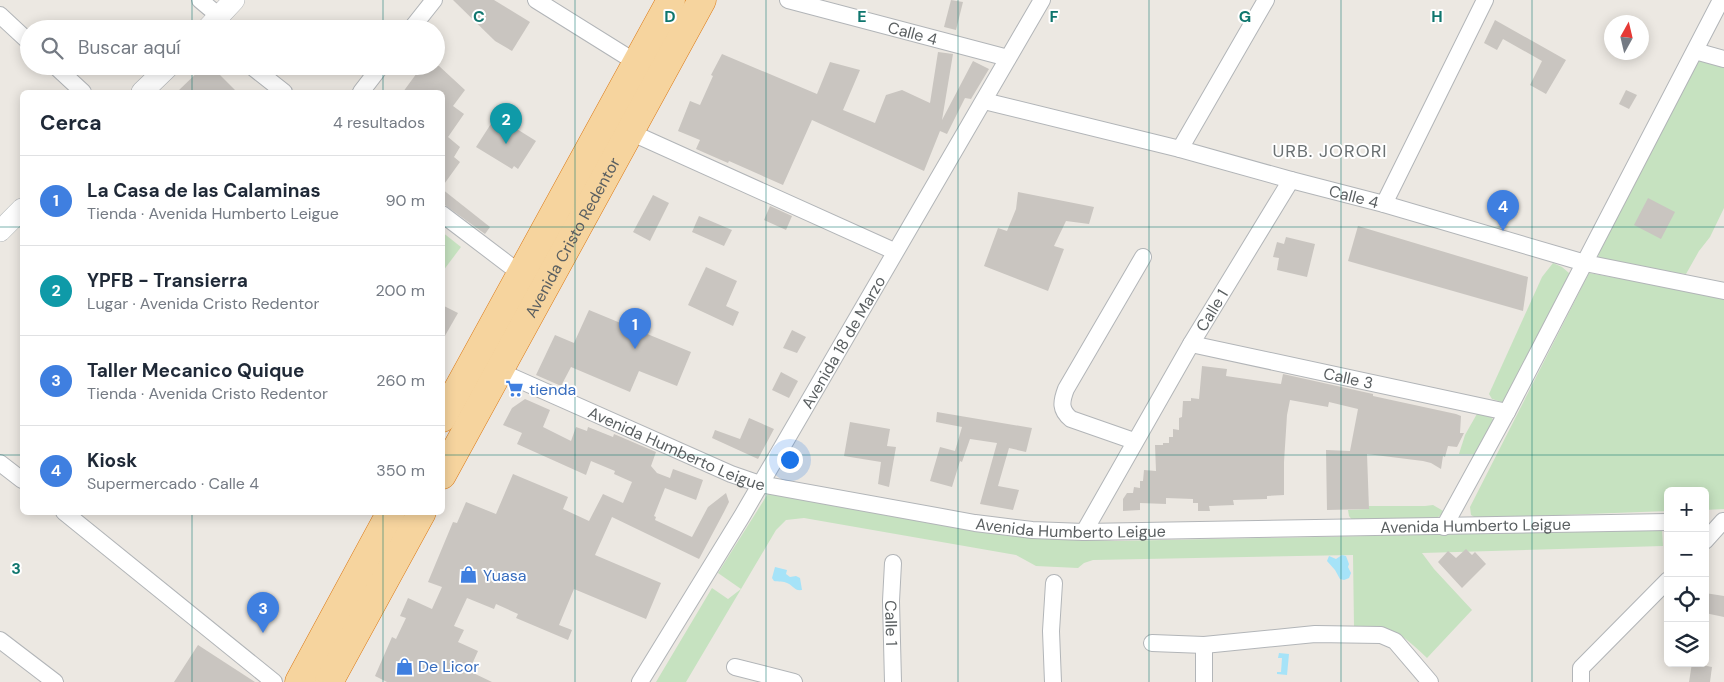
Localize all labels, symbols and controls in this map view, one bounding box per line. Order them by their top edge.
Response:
text: C [473,6,485,27]
text: D [664,6,676,27]
text: E [857,6,867,27]
text: F [1050,6,1059,27]
text: G [1239,6,1251,27]
text: H [1431,6,1443,27]
north arrow [1604,15,1649,60]
street label: Calle 4 [886,16,940,50]
search box [20,20,445,75]
icon: search [38,34,66,62]
text: Buscar aquí [78,35,181,60]
pin: 2 [490,103,522,144]
text: Cerca [40,109,102,137]
text: 4 resultados [333,112,425,133]
district label: URB. JORORI [1272,139,1388,163]
street label: Avenida Cristo Redentor [520,153,625,321]
text: La Casa de las Calaminas [87,178,321,203]
street label: Calle 4 [1327,180,1381,213]
text: 1 [53,190,59,211]
text: 90 m [385,190,425,211]
pin: 4 [1487,190,1519,231]
text: Tienda · Avenida Humberto Leigue [87,203,339,224]
text: YPFB - Transierra [87,268,248,293]
street label: Avenida 18 de Marzo [796,272,890,412]
text: 2 [51,280,61,301]
text: 200 m [376,280,425,301]
street label: Calle 1 [1191,285,1233,335]
text: Lugar · Avenida Cristo Redentor [87,293,319,314]
pin: 1 [619,308,651,349]
text: Taller Mecanico Quique [87,358,305,383]
street label: Calle 3 [1322,362,1375,393]
text: 3 [51,370,61,391]
text: 260 m [376,370,425,391]
supermarket icon: tienda [505,379,525,399]
place label: tienda [529,379,576,400]
text: Tienda · Avenida Cristo Redentor [87,383,328,404]
street label: Avenida Humberto Leigue [585,401,767,495]
your location [777,447,803,473]
text: Kiosk [87,448,137,473]
text: 4 [51,460,61,481]
text: 350 m [376,460,425,481]
text: Supermercado · Calle 4 [87,473,259,494]
map controls [1664,487,1709,667]
button: + [1664,487,1709,532]
street label: Avenida Humberto Leigue [974,513,1166,543]
street label: Avenida Humberto Leigue [1380,513,1571,537]
button: − [1664,532,1709,577]
text: 3 [11,558,21,579]
shop icon: Yuasa [459,565,479,585]
place label: Yuasa [483,565,526,586]
button: locate [1664,577,1709,622]
pin: 3 [247,592,279,633]
street label: Calle 1 [880,600,903,646]
button: layers [1664,622,1709,667]
shop icon: De Licor [394,656,414,676]
place label: De Licor [418,656,479,677]

